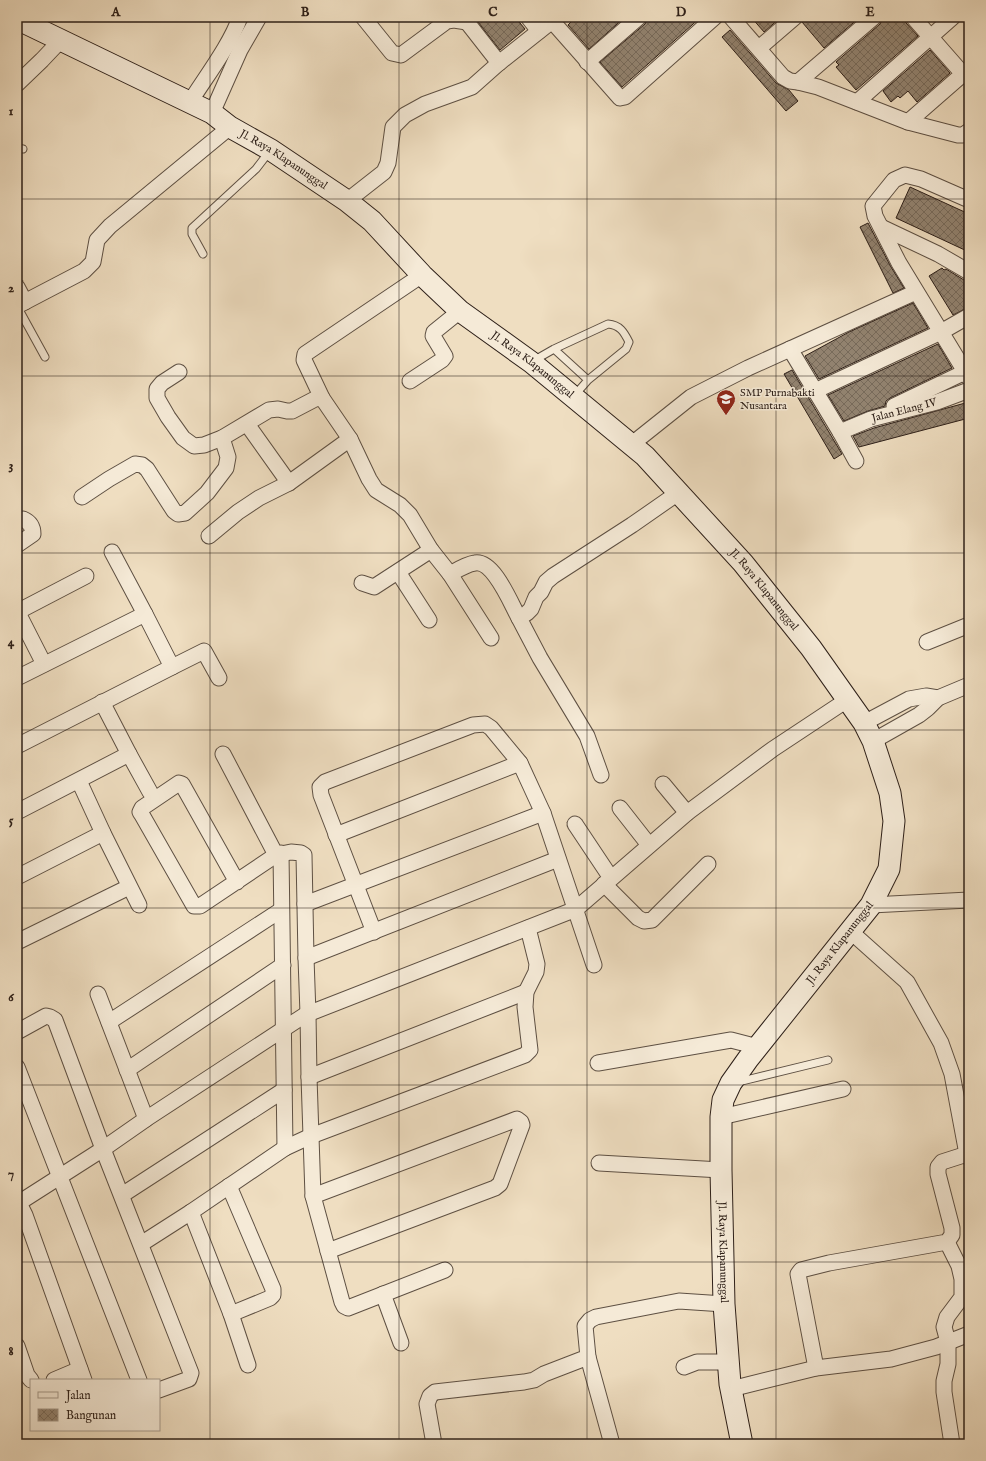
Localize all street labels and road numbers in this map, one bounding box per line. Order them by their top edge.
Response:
street label: Jl. Raya Klapanunggal [235,126,330,193]
street label: Jl. Raya Klapanunggal [486,327,577,401]
street label: Jalan Elang IV [868,395,939,426]
street label: Jl. Raya Klapanunggal [725,544,801,633]
street label: Jl. Raya Klapanunggal [802,899,877,989]
street label: Jl. Raya Klapanunggal [715,1199,731,1303]

